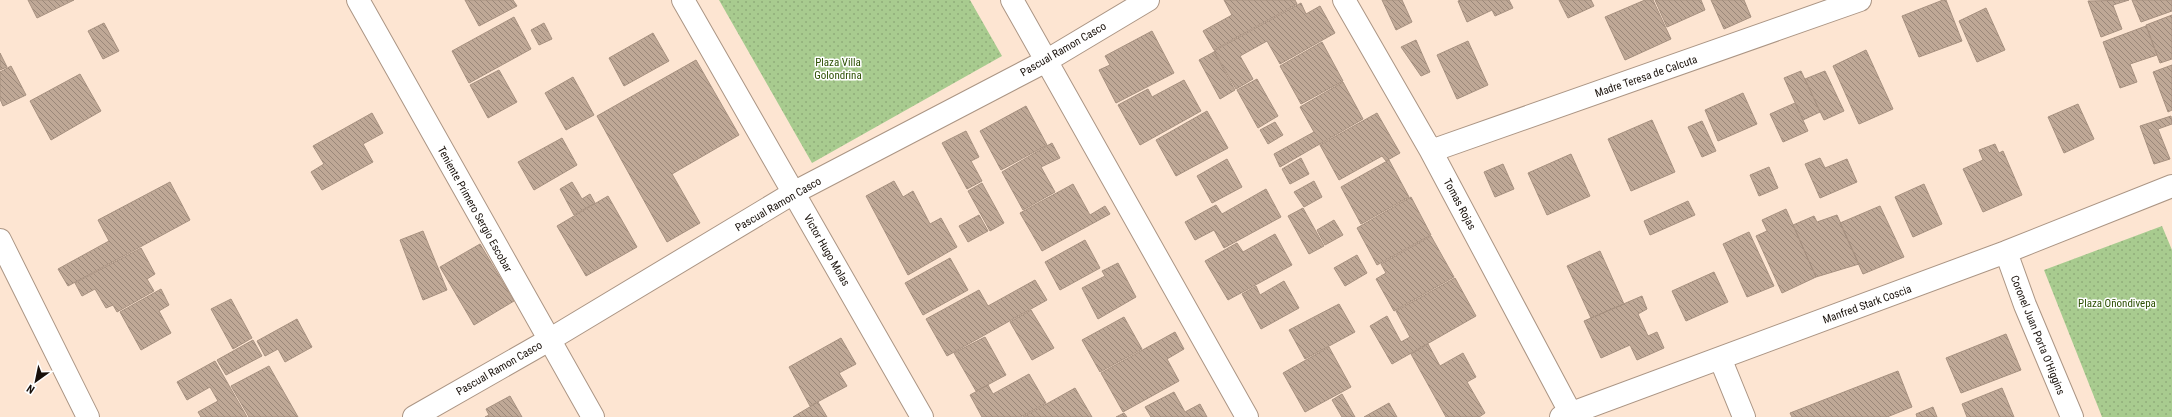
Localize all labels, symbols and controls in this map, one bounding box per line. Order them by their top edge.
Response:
street label: Pascual Ramon Casco [1018,19,1109,79]
street label: Madre Teresa de Calcuta [1593,53,1699,100]
park label: Plaza Villa Golondrina [814,56,862,82]
street label: Teniente Primero Sergio Escobar [435,144,515,275]
street label: Pascual Ramon Casco [733,174,824,234]
street label: Tomas Rojas [1441,176,1478,232]
street label: Victor Hugo Molas [801,212,852,288]
street label: Coronel Juan Porta O'Higgins [2008,274,2067,397]
street label: Manfred Stark Coscia [1821,282,1913,327]
park label: Plaza Oñondivepa [2078,297,2156,310]
street label: Pascual Ramon Casco [454,338,545,398]
north arrow [16,361,56,401]
text: N [24,382,37,396]

